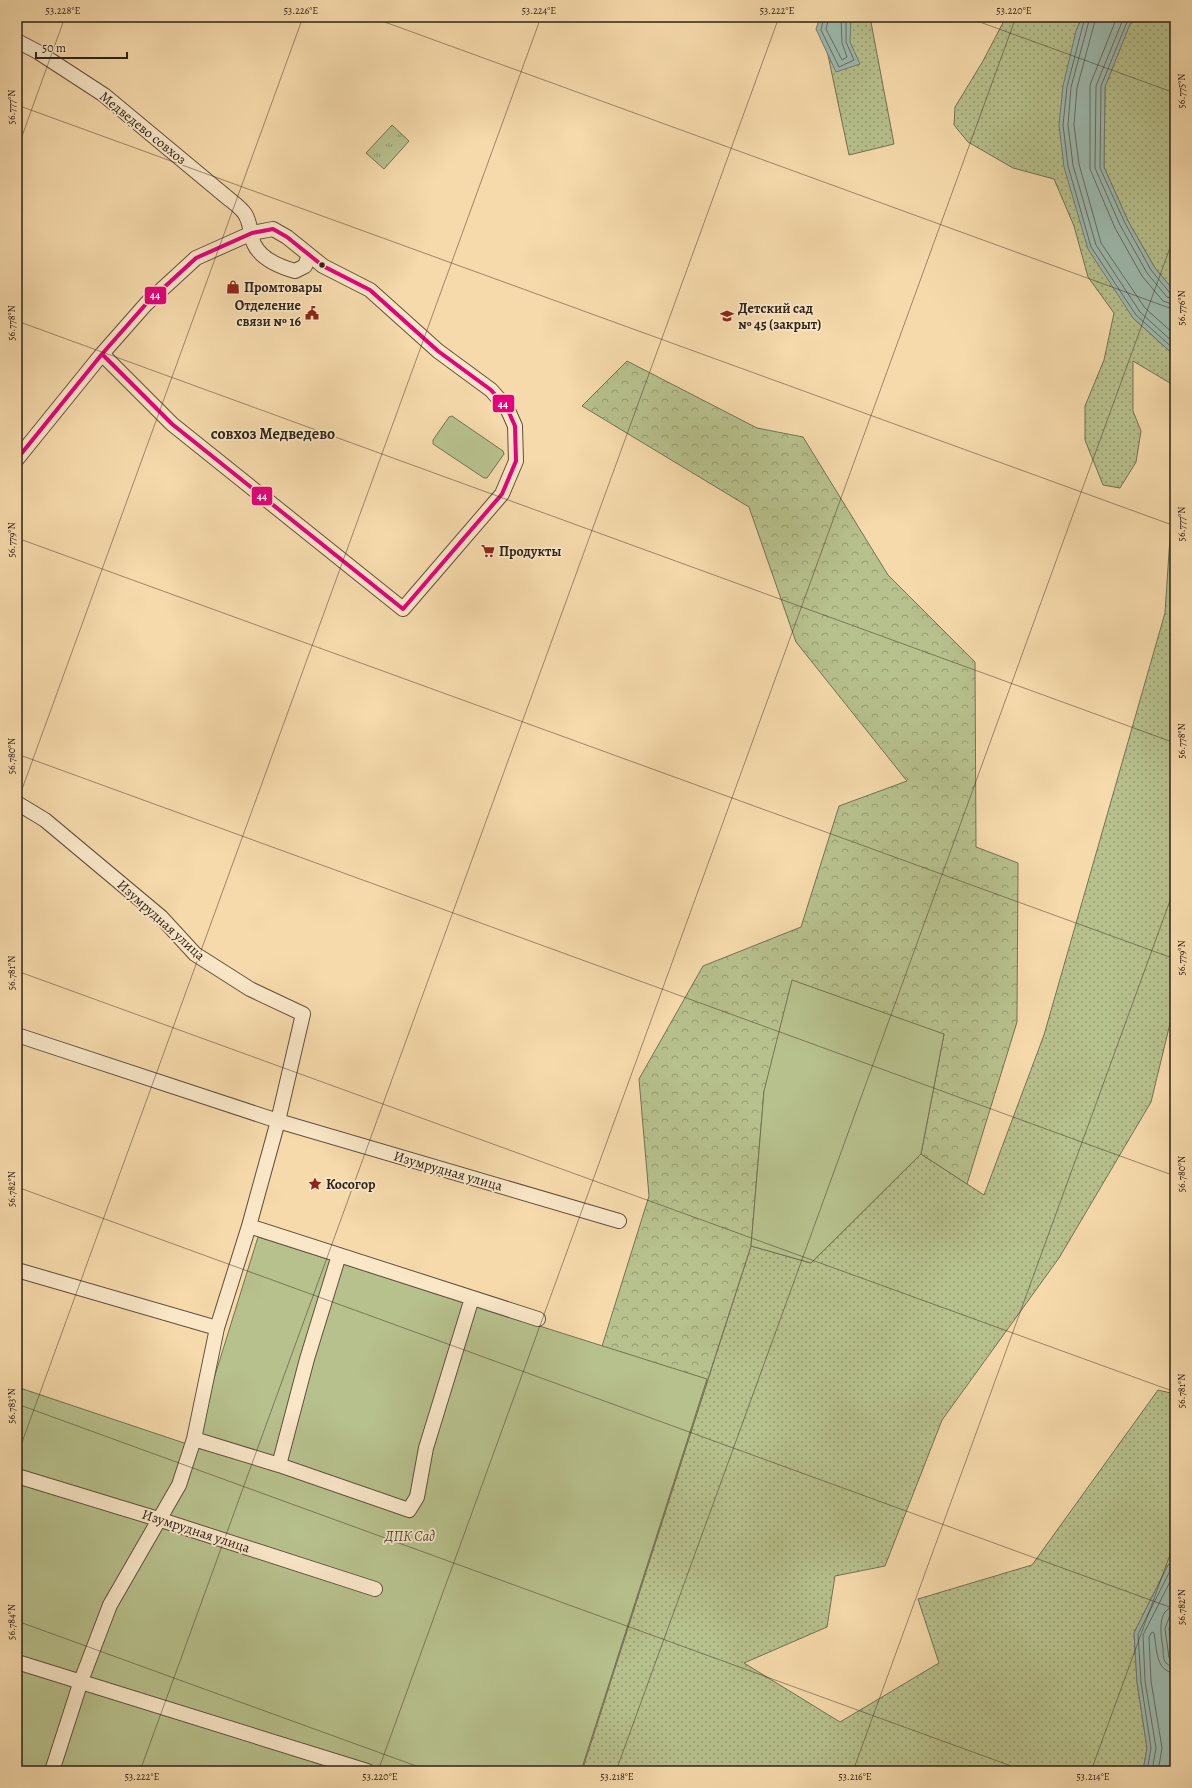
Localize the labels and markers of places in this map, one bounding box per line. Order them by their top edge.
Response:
unlabelled marker [317,260,327,270]
place label: Промтовары [244,278,322,297]
shop icon: Промтовары [225,279,241,295]
place label: Отделение связи № 16 [235,296,302,331]
place label: Детский сад № 45 (закрыт) [738,299,821,334]
public building icon: Отделение связи № 16 [304,305,320,321]
school or university icon: Детский сад № 45 (закрыт) [719,308,735,324]
place label: Продукты [499,542,561,561]
supermarket icon: Продукты [480,543,496,559]
place label: Косогор [326,1175,376,1194]
place icon: Косогор [307,1176,323,1192]

